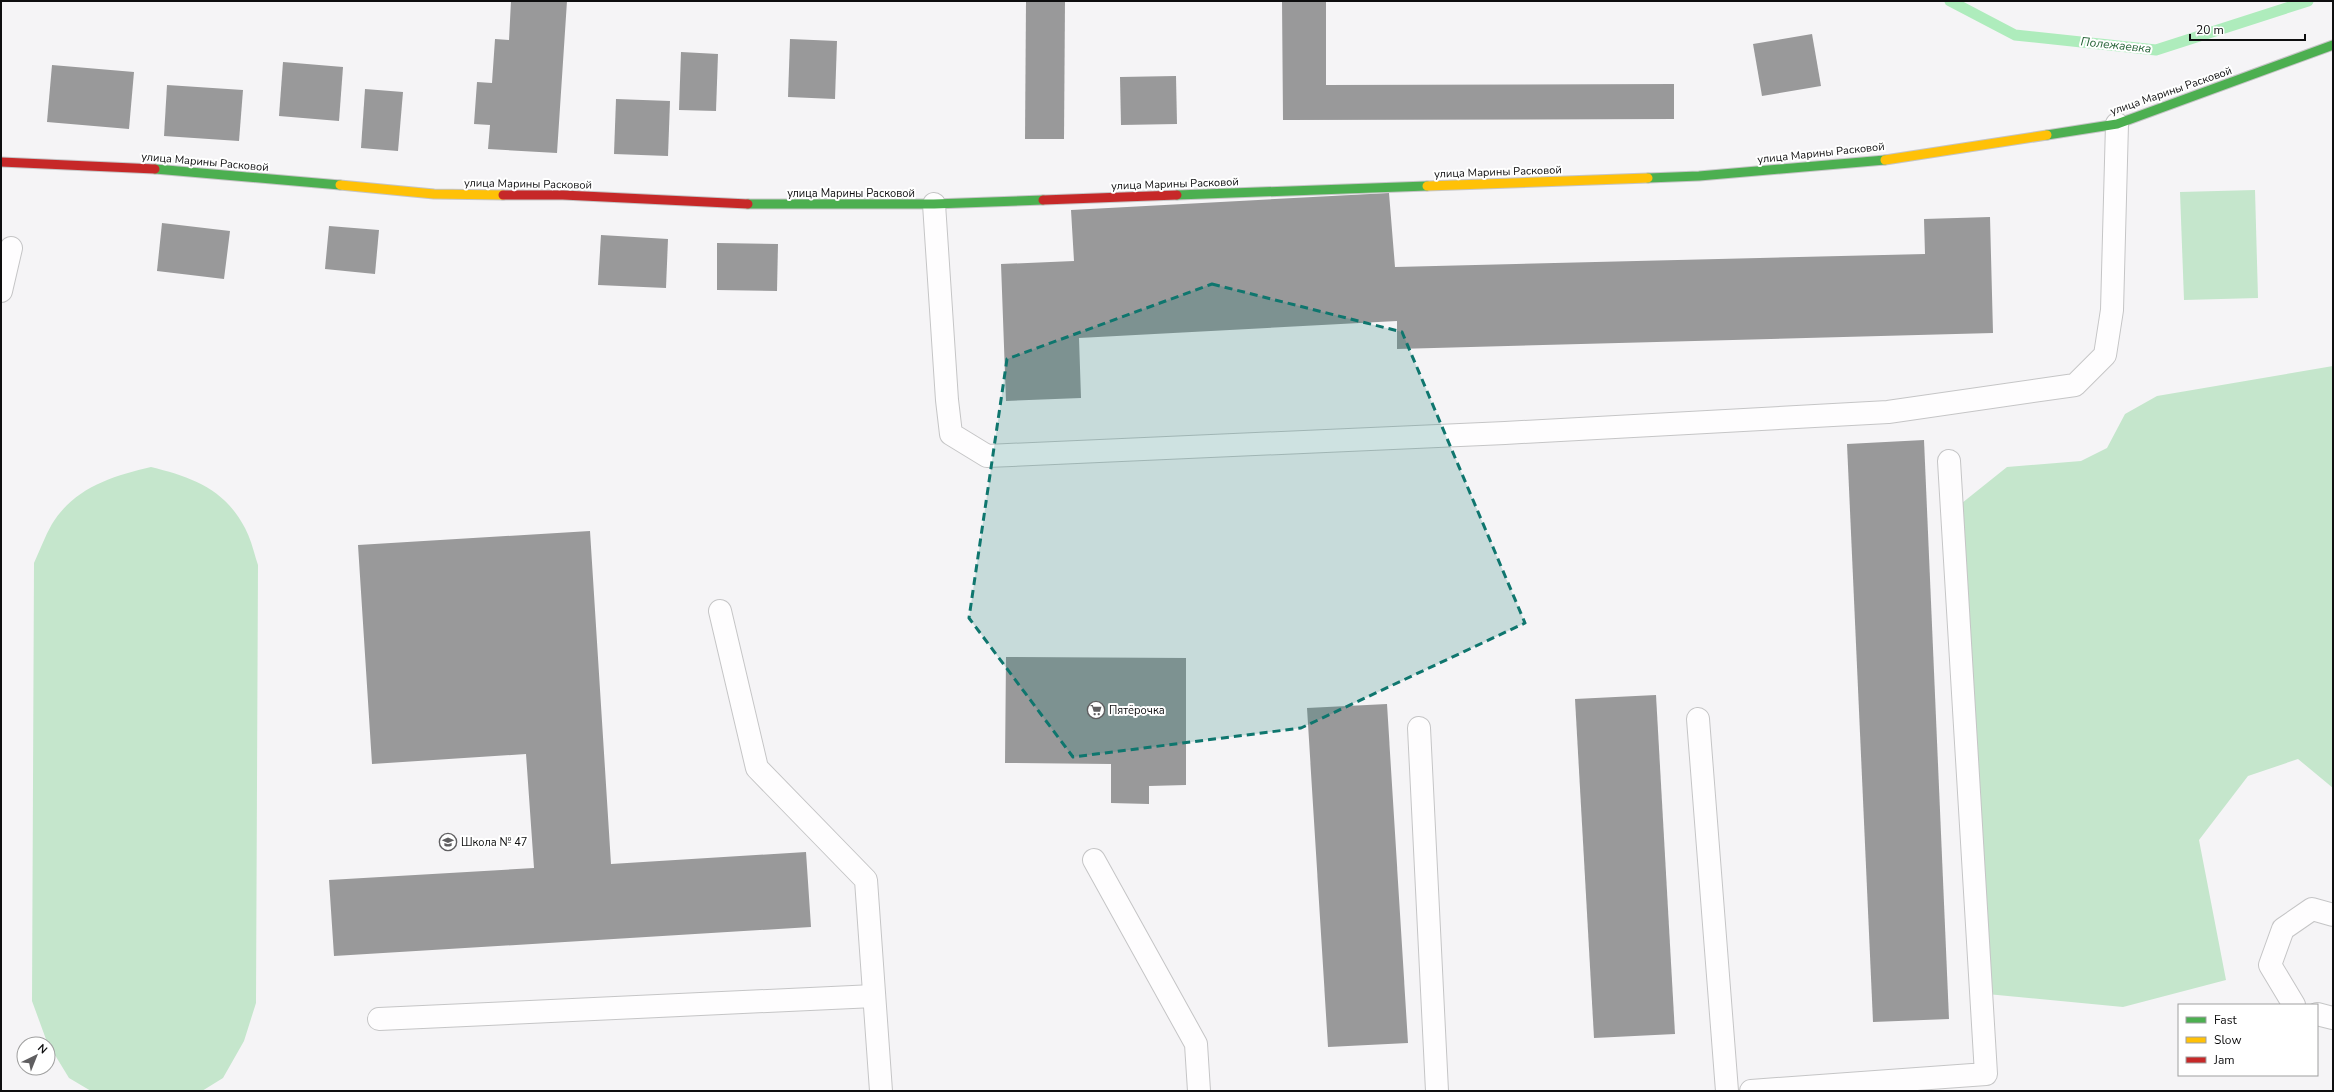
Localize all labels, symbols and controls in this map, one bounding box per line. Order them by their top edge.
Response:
scale bar [2190,16,2305,42]
text: 20 m [2196,22,2224,38]
water label: Полежаевка [2080,33,2152,57]
street label: улица Марины Расковой [2108,63,2234,119]
street label: улица Марины Расковой [1757,139,1885,167]
street label: улица Марины Расковой [141,149,269,175]
street label: улица Марины Расковой [1434,162,1562,182]
street label: улица Марины Расковой [1111,174,1239,194]
street label: улица Марины Расковой [464,175,592,193]
street label: улица Марины Расковой [787,186,915,201]
supermarket icon: Пятёрочка [1086,700,1106,720]
place label: Пятёрочка [1109,703,1165,718]
school or university icon: Школа № 47 [438,832,458,852]
place label: Школа № 47 [461,835,527,850]
legend [2178,1004,2318,1076]
text: Fast [2214,1012,2237,1028]
text: Slow [2214,1032,2242,1048]
north arrow [16,1036,56,1076]
text: N [34,1041,51,1057]
text: Jam [2213,1052,2235,1068]

